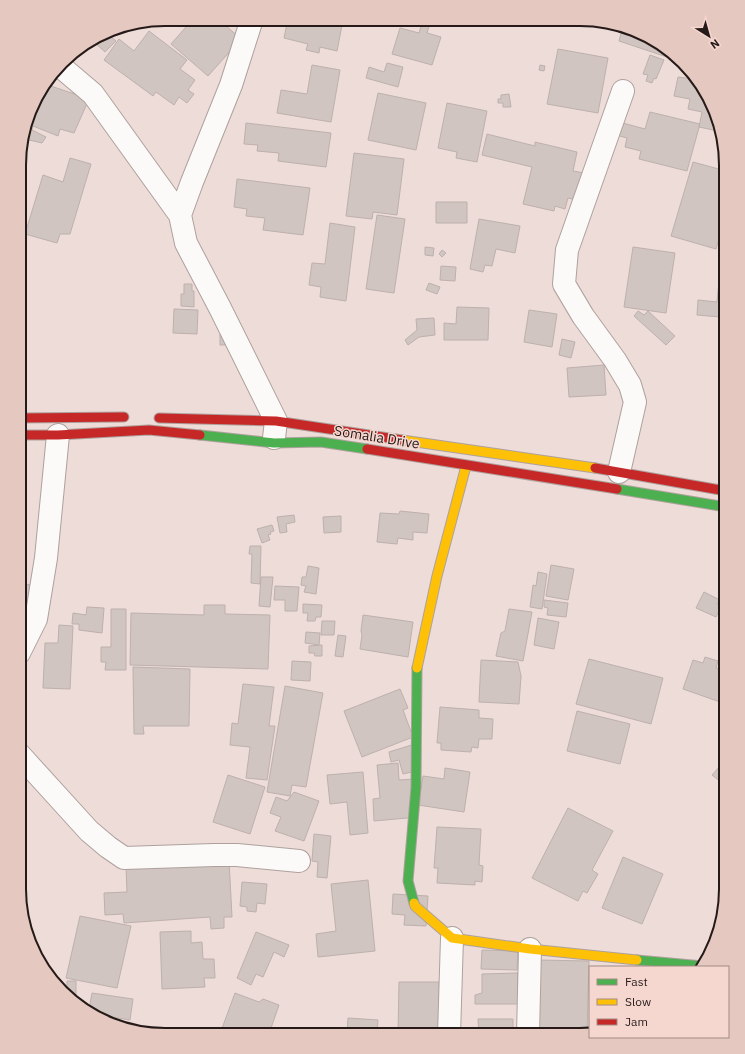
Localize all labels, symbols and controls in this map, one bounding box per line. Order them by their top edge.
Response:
north arrow [689,16,729,56]
text: N [708,36,722,52]
street label: Somalia Drive [333,421,421,453]
legend [589,966,729,1038]
text: Fast [625,974,648,989]
text: Slow [625,994,651,1009]
text: Jam [625,1014,648,1029]

